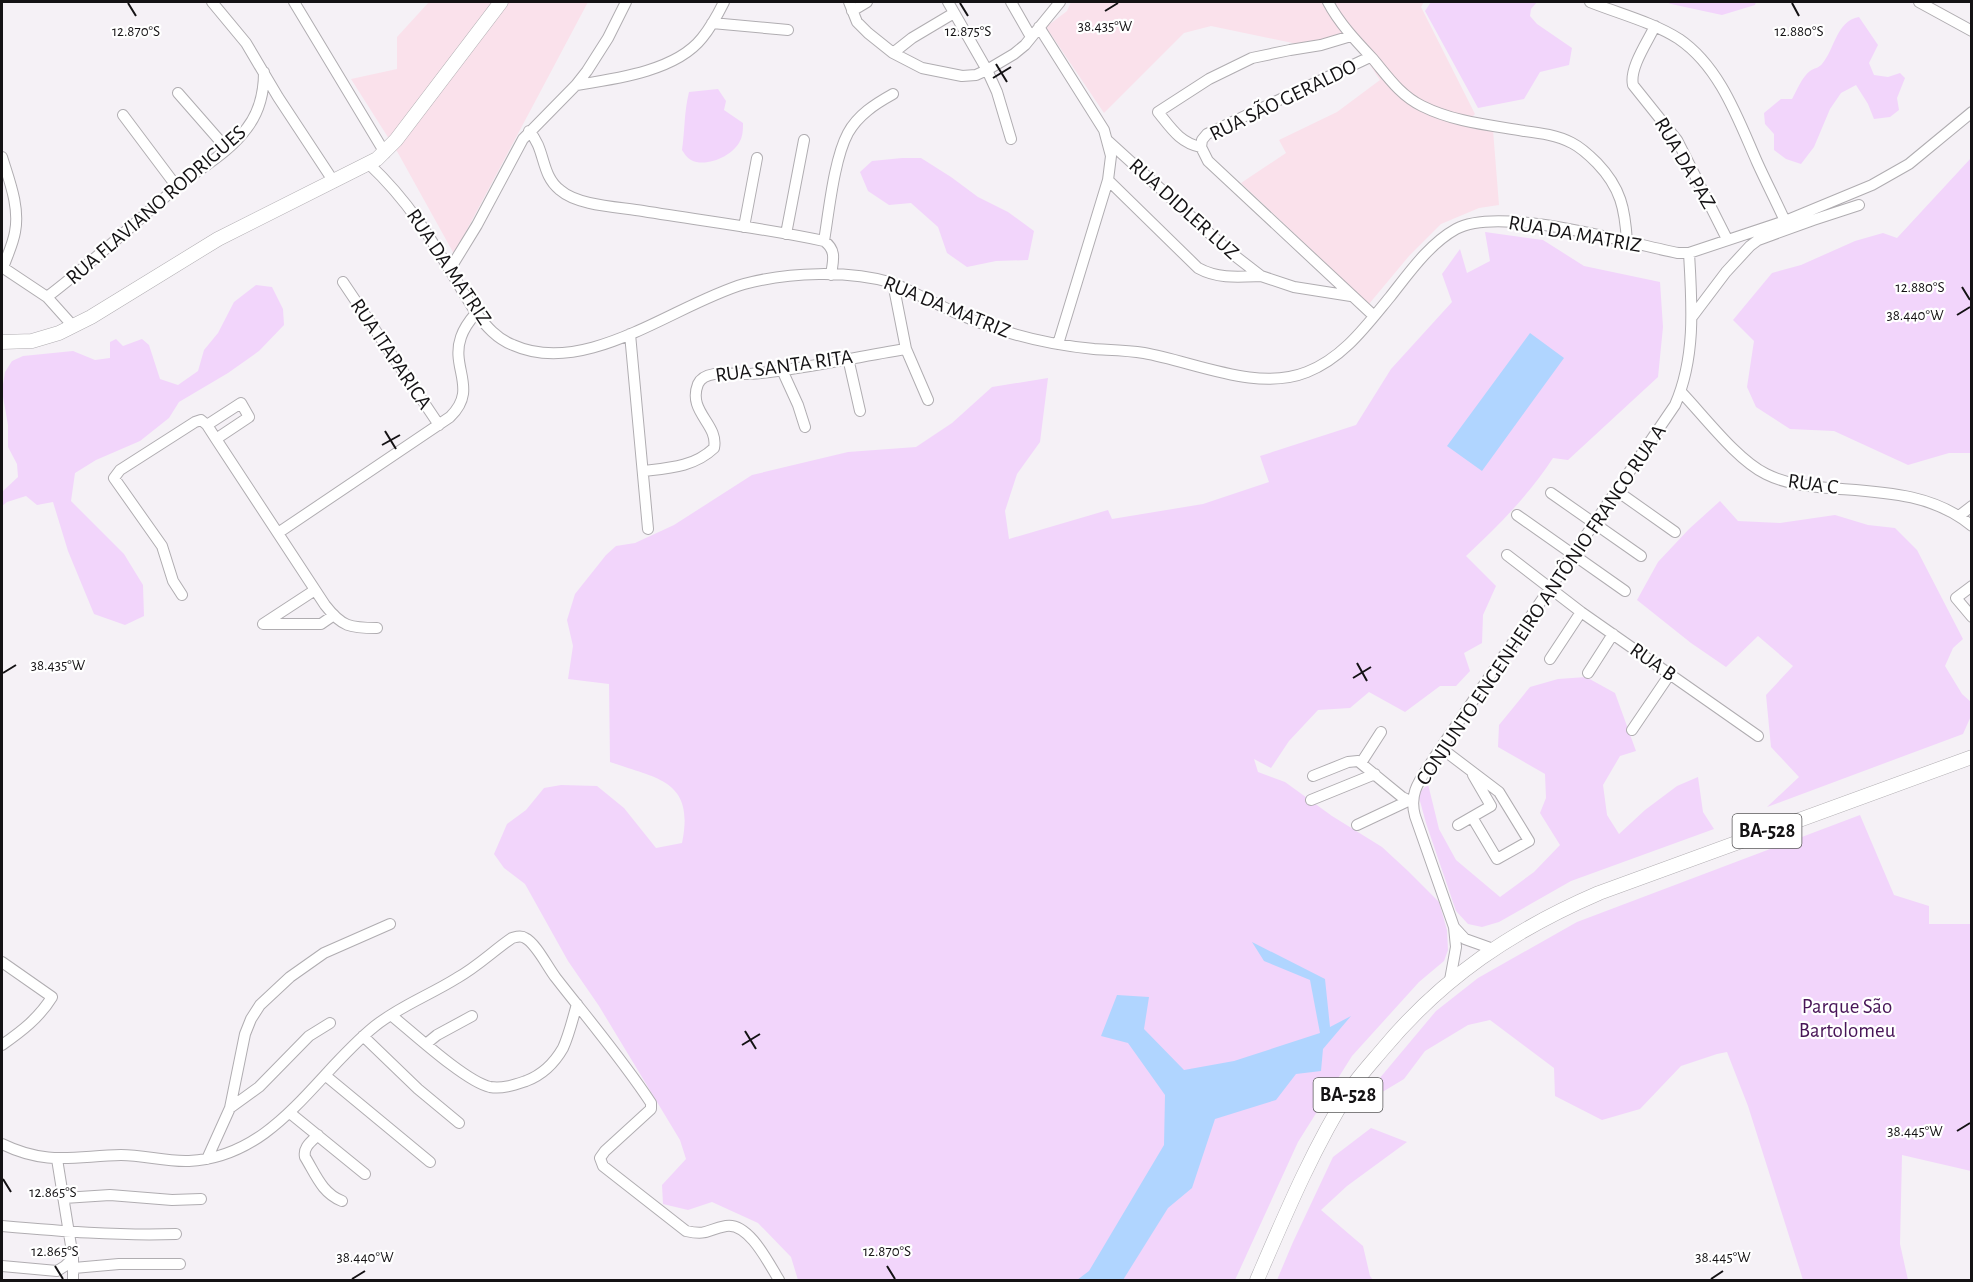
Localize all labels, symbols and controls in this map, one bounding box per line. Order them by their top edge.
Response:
text: 38.435°W [1078,19,1133,34]
text: 12.870°S [112,24,160,39]
text: 12.875°S [945,24,991,39]
text: 12.880°S [1774,24,1824,39]
street label: RUA SÃO GERALDO [1205,54,1360,145]
street label: RUA DA PAZ [1651,114,1719,212]
street label: RUA FLAVIANO RODRIGUES [62,121,250,289]
street label: RUA DIDLER LUZ [1125,155,1243,263]
street label: RUA DA MATRIZ [403,205,495,329]
street label: RUA DA MATRIZ [1507,212,1643,256]
street label: RUA DA MATRIZ [881,272,1013,342]
text: 12.880°S [1895,280,1945,295]
street label: RUA ITAPARICA [346,295,436,413]
text: 38.440°W [1886,308,1944,323]
street label: RUA SANTA RITA [714,346,854,386]
street label: CONJUNTO ENGENHEIRO ANTÔNIO FRANCO RUA A [1410,420,1670,789]
street label: RUA C [1787,470,1840,498]
street label: RUA B [1626,639,1680,685]
text: 38.435°W [31,658,86,673]
road number: BA-528 [1732,814,1802,848]
park label: Parque São Bartolomeu [1799,996,1896,1041]
road number: BA-528 [1314,1078,1382,1112]
text: 38.445°W [1887,1124,1943,1139]
text: 12.865°S [29,1185,77,1200]
text: 12.865°S [31,1244,79,1259]
text: 12.870°S [863,1244,911,1259]
text: 38.440°W [336,1250,394,1265]
text: 38.445°W [1695,1250,1751,1265]

